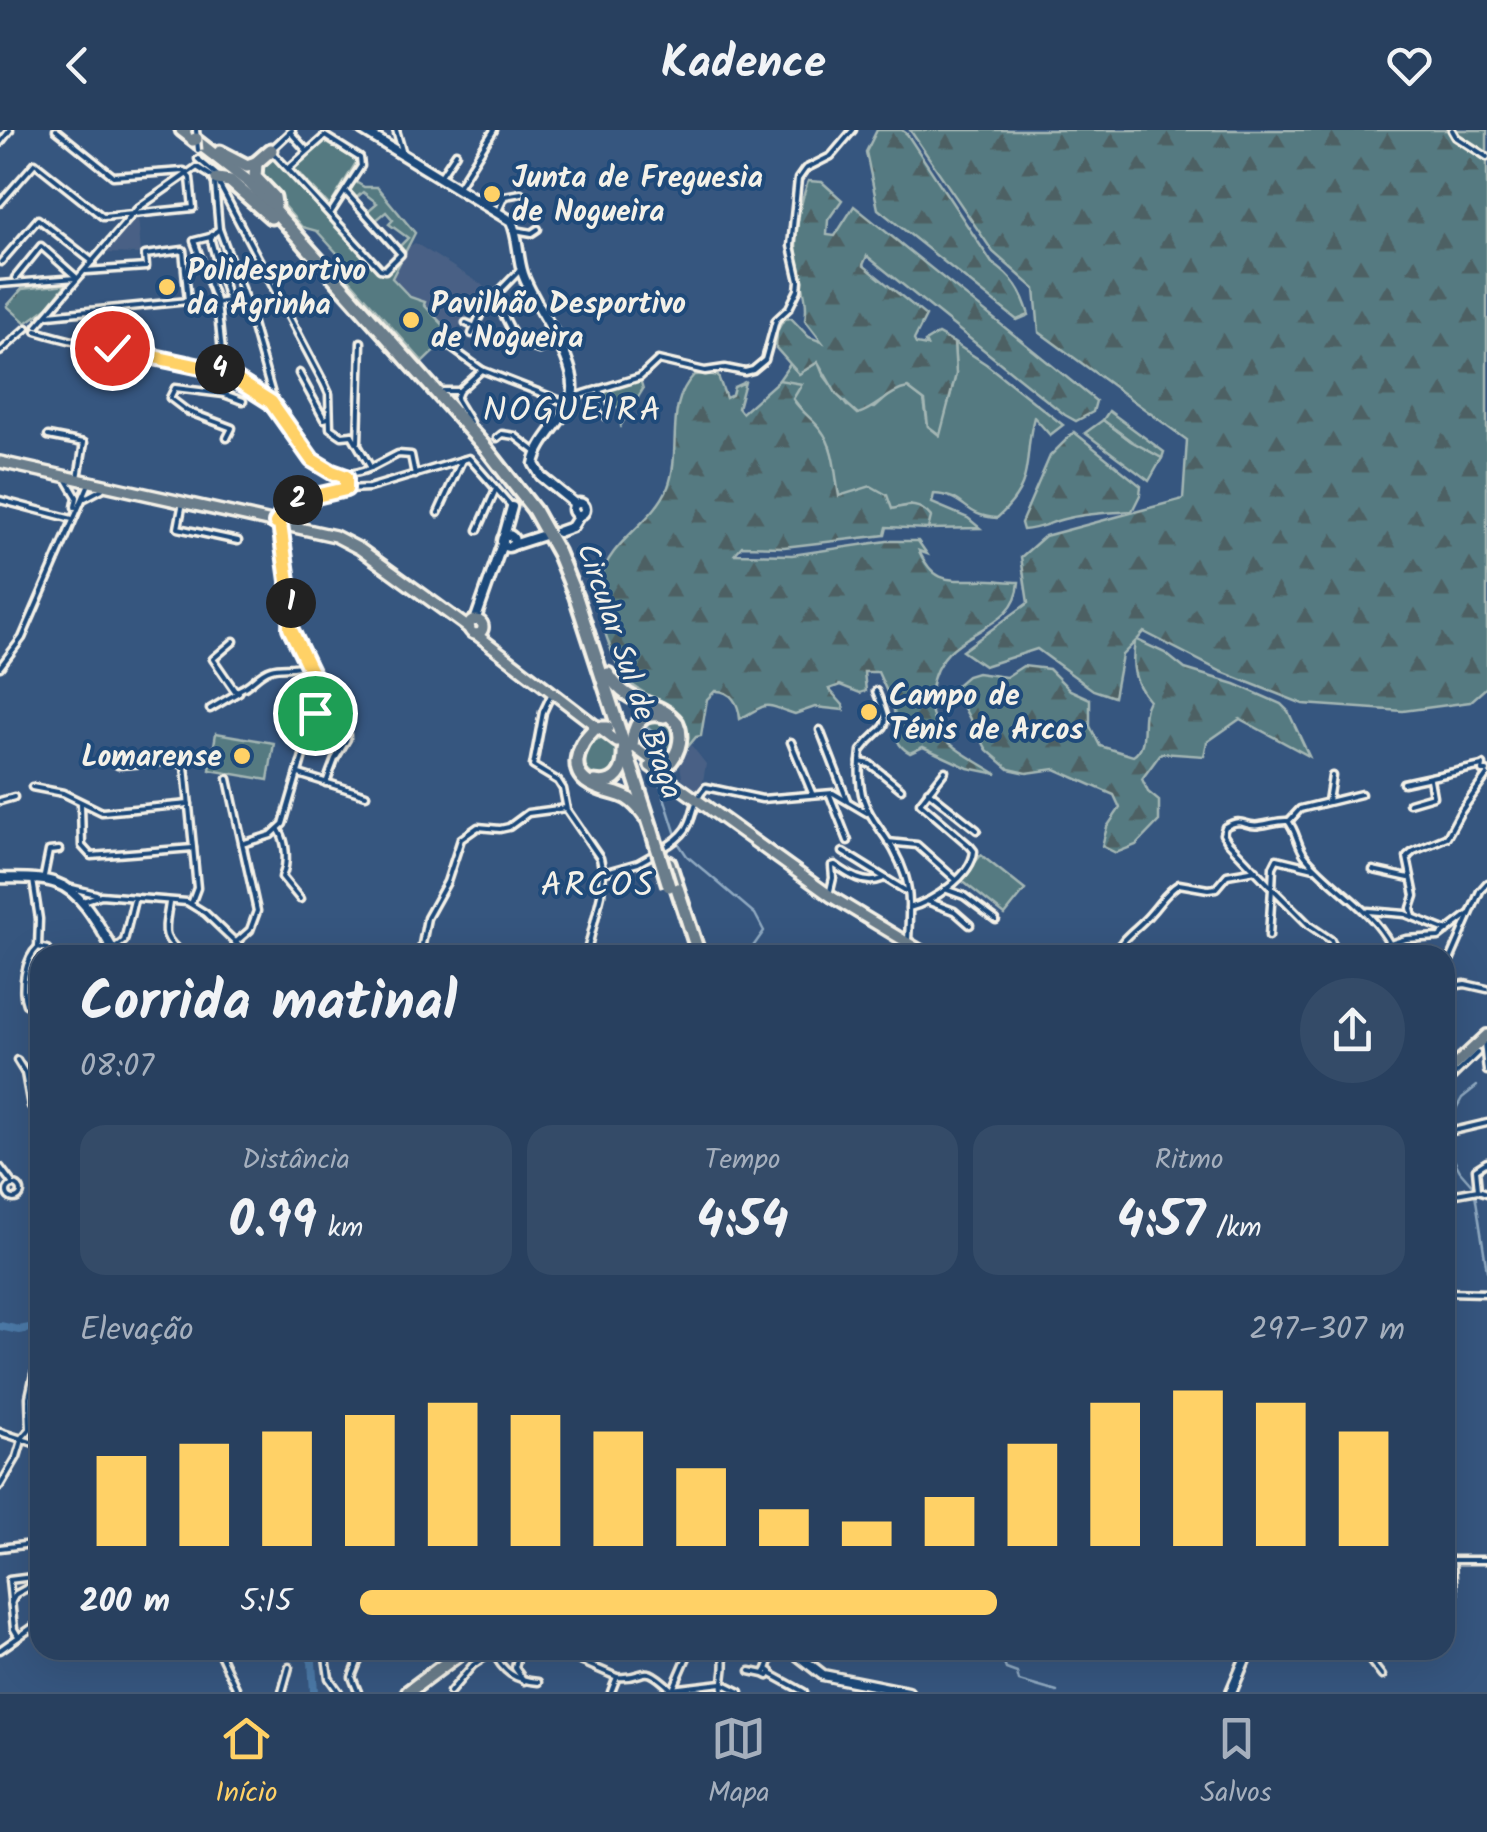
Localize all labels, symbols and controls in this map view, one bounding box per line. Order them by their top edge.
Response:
text: Kadence [661,29,826,101]
icon: back [50,38,105,93]
icon: heart [1382,38,1437,93]
place label: Junta de Freguesia de Nogueira [512,155,763,237]
marker: Junta de Freguesia de Nogueira [481,183,503,205]
place label: Polidesportivo da Agrinha [187,248,366,330]
marker: Polidesportivo da Agrinha [156,276,178,298]
place label: Pavilhão Desportivo de Nogueira [431,281,686,363]
pin [70,306,155,391]
marker: Pavilhão Desportivo de Nogueira [400,309,422,331]
icon: check [85,321,140,376]
pin: 4 [195,344,245,394]
text: 4 [212,346,228,391]
district label: NOGUEIRA [483,384,663,440]
pin: 2 [273,475,323,525]
text: 2 [290,477,306,522]
street label: Circular Sul de Braga [562,537,694,806]
pin: 1 [266,578,316,628]
text: 1 [287,580,295,625]
pin [273,671,358,756]
place label: Campo de Ténis de Arcos [889,673,1083,755]
icon: arrive [288,686,343,741]
marker: Campo de Ténis de Arcos [858,701,880,723]
place label: Lomarense [81,734,222,782]
marker: Lomarense [231,745,253,767]
district label: ARCOS [540,859,656,915]
text: Corrida matinal [80,961,457,1048]
button: share [1300,978,1405,1083]
text: 08:07 [80,1042,154,1093]
text: Distância [242,1138,350,1183]
text: Tempo [705,1138,780,1183]
text: Ritmo [1155,1138,1224,1183]
text: 0.99 [228,1183,317,1263]
text: 4:54 [696,1183,789,1263]
text: 4:57 [1117,1183,1205,1263]
text: km [317,1206,363,1251]
text: /km [1205,1206,1262,1251]
text: Elevação [80,1305,193,1356]
text: 297–307 m [1249,1305,1405,1356]
text: 200 m [80,1577,170,1628]
text: 5:15 [240,1577,292,1628]
tab: Início [215,1711,277,1816]
tab: Mapa [708,1711,770,1816]
tab: Salvos [1200,1711,1272,1816]

